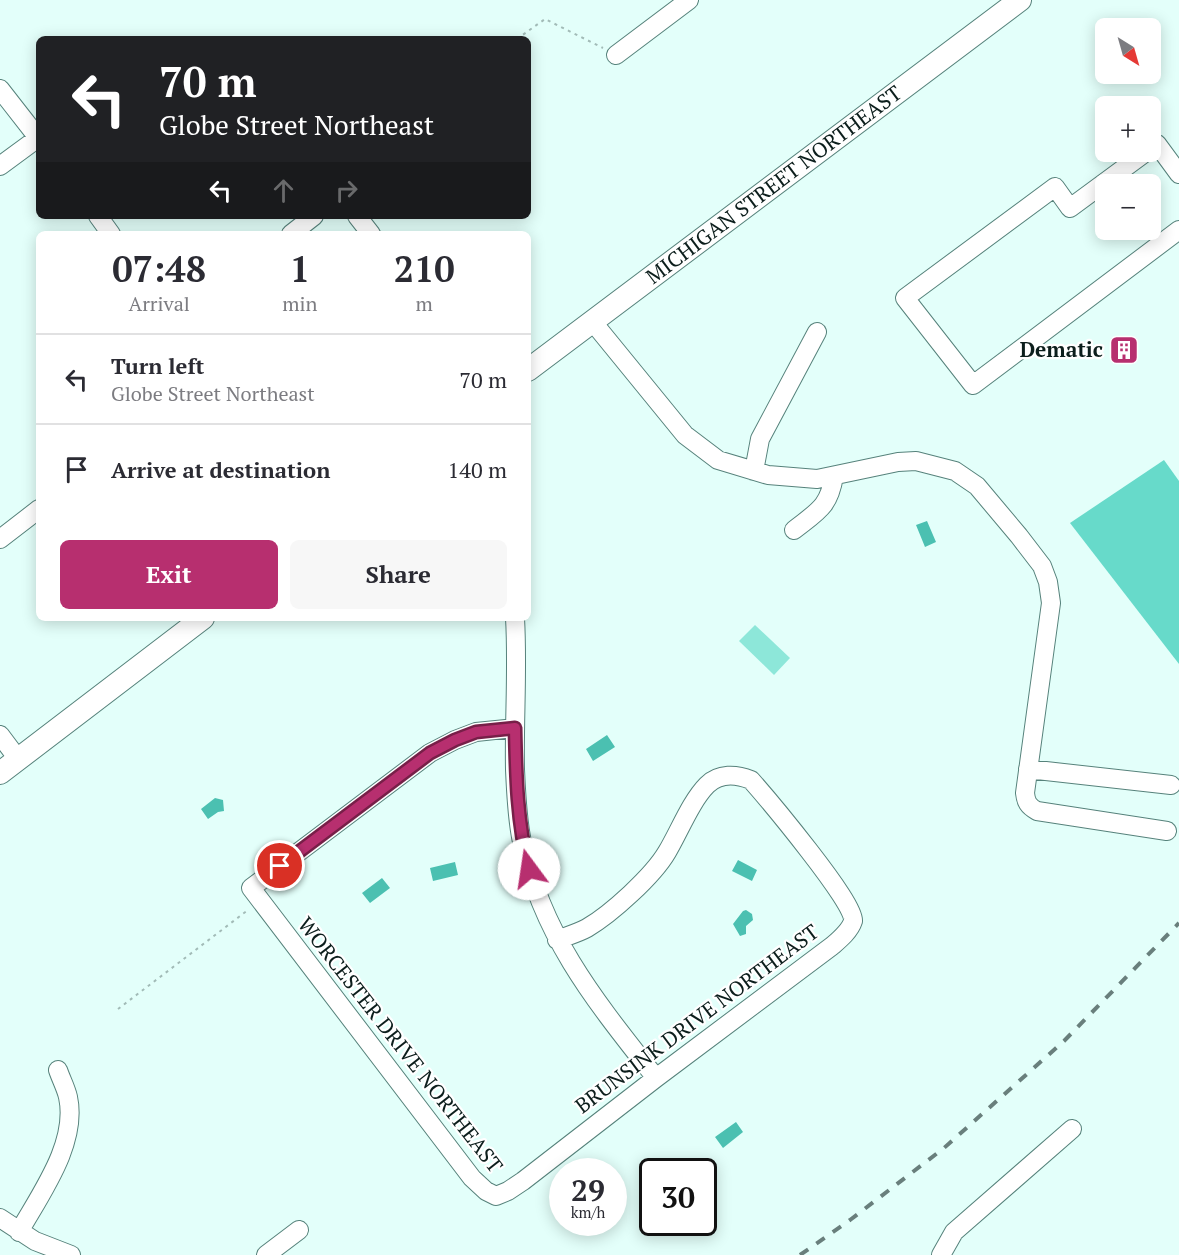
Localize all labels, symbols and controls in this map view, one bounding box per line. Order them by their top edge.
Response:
north arrow [1095,18,1161,84]
map controls [1095,18,1161,240]
text: 70 m [159,53,257,109]
icon: left [60,60,138,138]
street label: MICHIGAN STREET NORTHEAST [640,79,907,290]
button: + [1095,96,1161,162]
text: Globe Street Northeast [159,107,434,143]
icon: left [204,174,237,207]
icon: ahead [267,174,300,207]
icon: right [330,174,363,207]
button: − [1095,174,1161,240]
text: 07:48 [112,245,206,292]
text: 1 [290,245,310,292]
text: 210 [394,245,455,292]
text: Arrival [128,290,190,317]
text: min [282,290,317,317]
text: m [416,290,433,317]
building icon: Dematic [1108,334,1140,366]
place label: Dematic [1020,335,1103,363]
text: Turn left [111,351,204,380]
icon: left [60,363,93,396]
text: 70 m [459,365,507,394]
text: Globe Street Northeast [111,380,315,407]
icon: arrive [60,453,93,486]
text: Arrive at destination [111,455,330,484]
text: 140 m [447,455,507,484]
button: Exit [60,540,278,609]
button: Share [290,540,507,609]
position arrow [497,837,561,901]
pin [254,840,305,891]
icon: arrive [263,849,296,882]
street label: WORCESTER DRIVE NORTHEAST [292,911,510,1178]
street label: BRUNSINK DRIVE NORTHEAST [569,917,824,1119]
speed limit sign: 30 [639,1158,717,1236]
text: 29 [571,1170,605,1210]
text: km/h [571,1202,605,1222]

